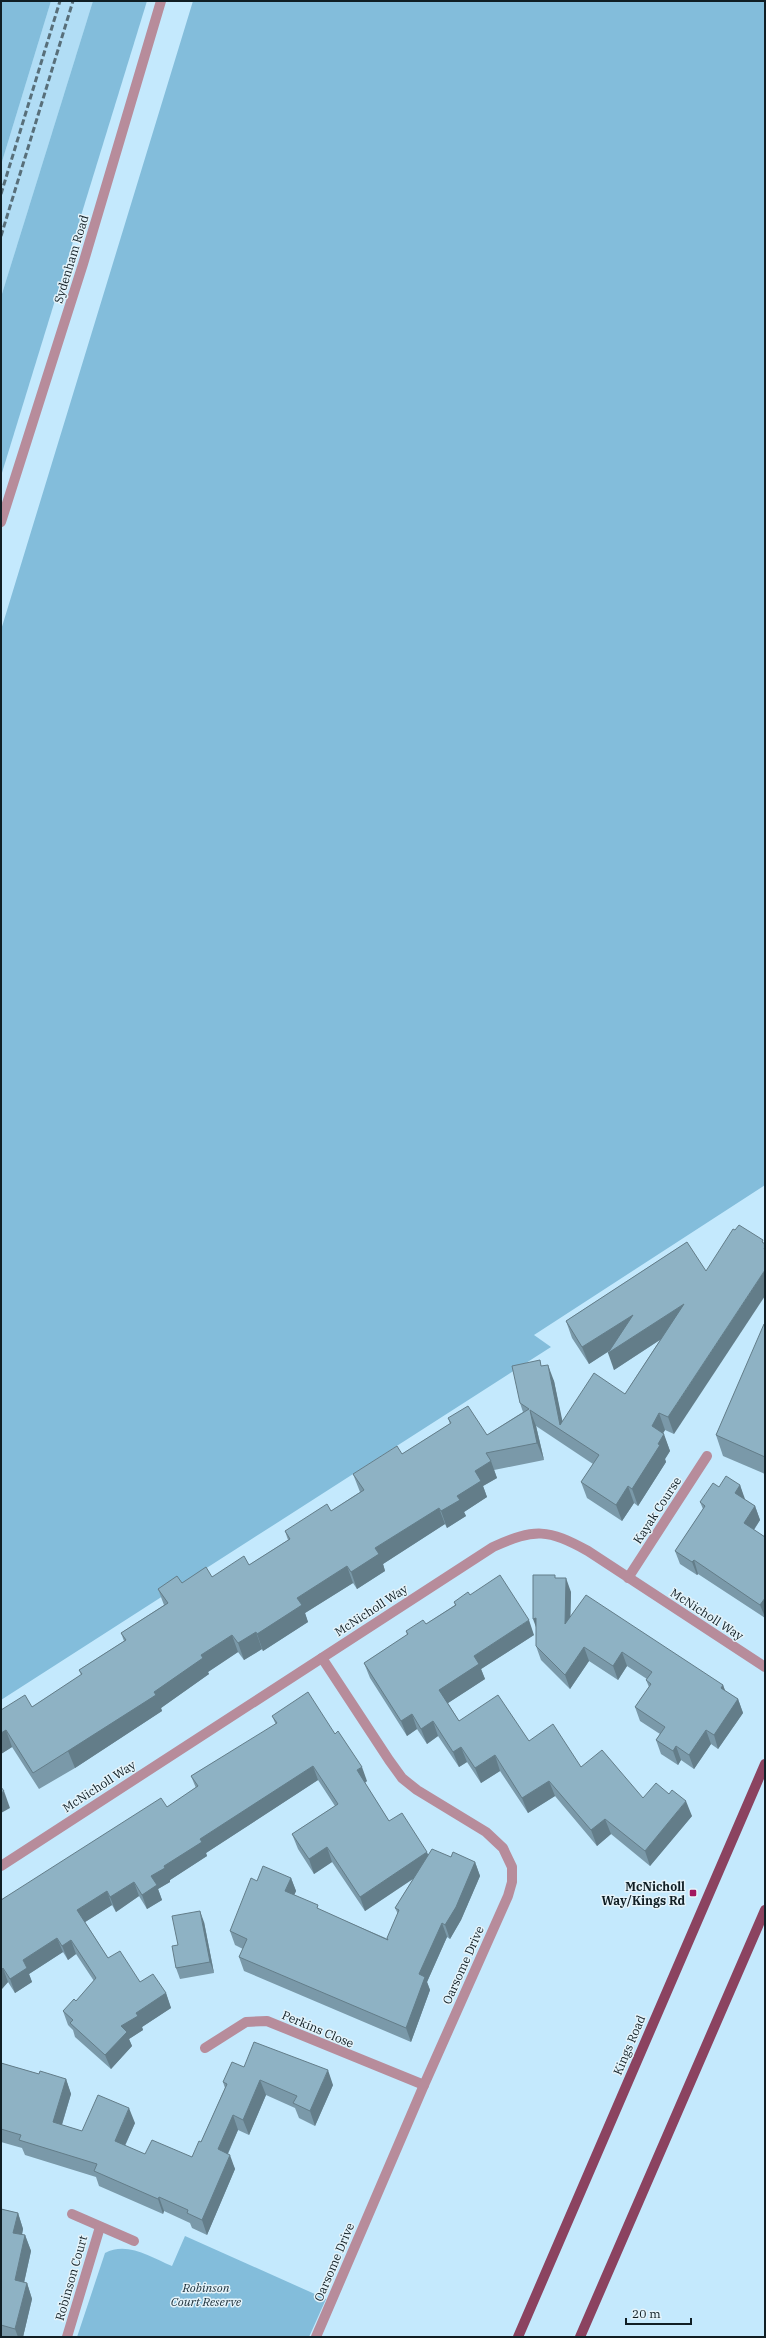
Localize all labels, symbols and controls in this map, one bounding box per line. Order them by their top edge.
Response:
street label: Sydenham Road [50,213,92,305]
street label: Kayak Course [630,1474,684,1546]
street label: McNicholl Way [332,1581,411,1639]
street label: McNicholl Way [668,1585,747,1643]
street label: McNicholl Way [60,1757,139,1815]
place label: McNicholl Way/Kings Rd [602,1879,685,1908]
marker: McNicholl Way/Kings Rd [688,1888,698,1898]
street label: Oarsome Drive [439,1924,487,2006]
street label: Perkins Close [280,2007,356,2051]
street label: Kings Road [610,2013,648,2077]
street label: Oarsome Drive [311,2220,357,2304]
street label: Robinson Court [52,2234,90,2322]
park label: Robinson Court Reserve [171,2280,242,2309]
scale bar [626,2300,691,2326]
text: 20 m [632,2306,661,2321]

